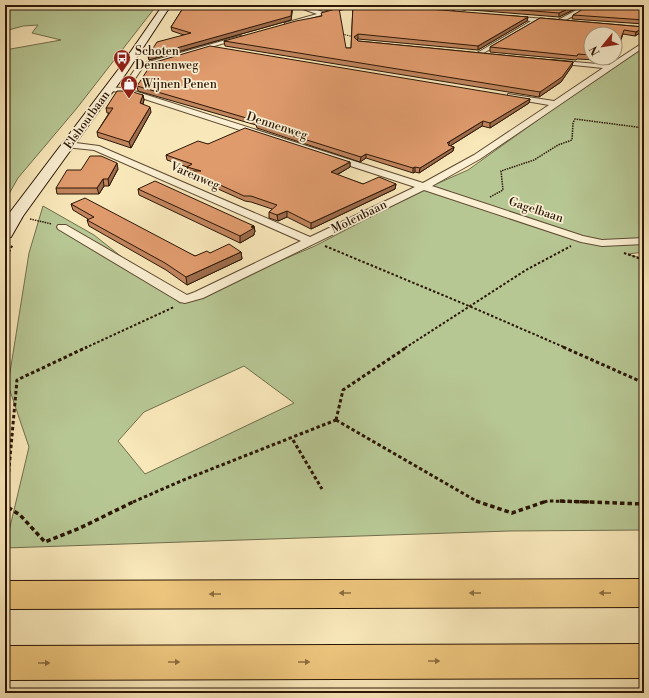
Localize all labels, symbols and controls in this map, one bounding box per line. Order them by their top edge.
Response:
north arrow [583,26,623,66]
text: N [587,43,603,58]
place label: Schoten Dennenweg [135,44,199,73]
bus stop icon: Schoten Dennenweg [112,48,132,73]
shop icon: Wijnen Penen [119,74,139,99]
place label: Wijnen Penen [141,77,217,92]
street label: Elshoutbaan [61,88,113,152]
street label: Dennenweg [245,109,310,143]
street label: Varenweg [167,158,223,193]
street label: Gagelbaan [507,194,565,226]
street label: Molenbaan [329,197,389,237]
one-way arrow [338,590,351,596]
one-way arrow [468,590,481,596]
one-way arrow [598,590,611,596]
one-way arrow [208,591,221,597]
one-way arrow [428,658,441,664]
one-way arrow [168,659,181,665]
one-way arrow [298,659,311,665]
one-way arrow [38,660,51,666]

